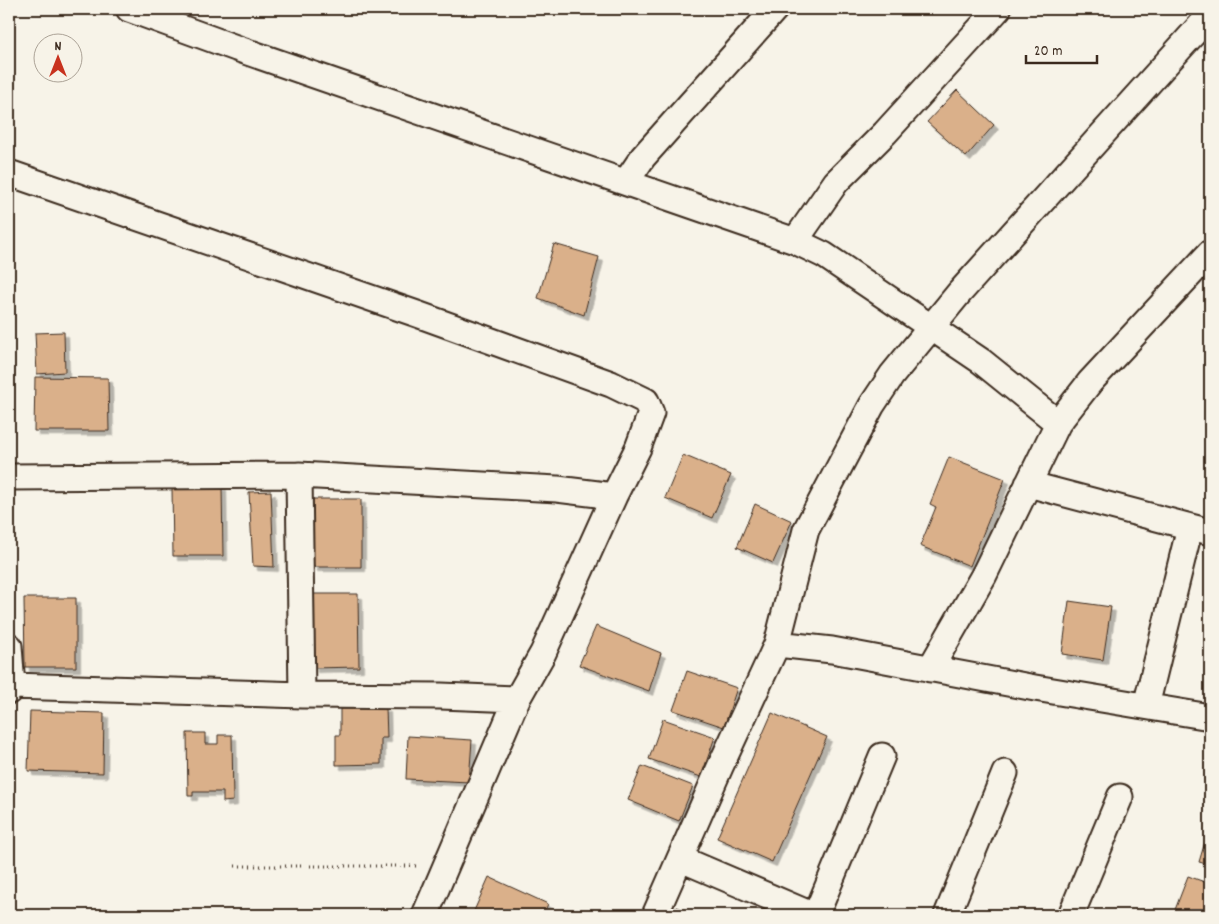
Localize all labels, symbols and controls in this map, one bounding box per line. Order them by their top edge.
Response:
north arrow [32,32,82,82]
scale bar [1026,32,1098,64]
text: N [55,37,62,57]
text: 20 m [1034,41,1062,63]

